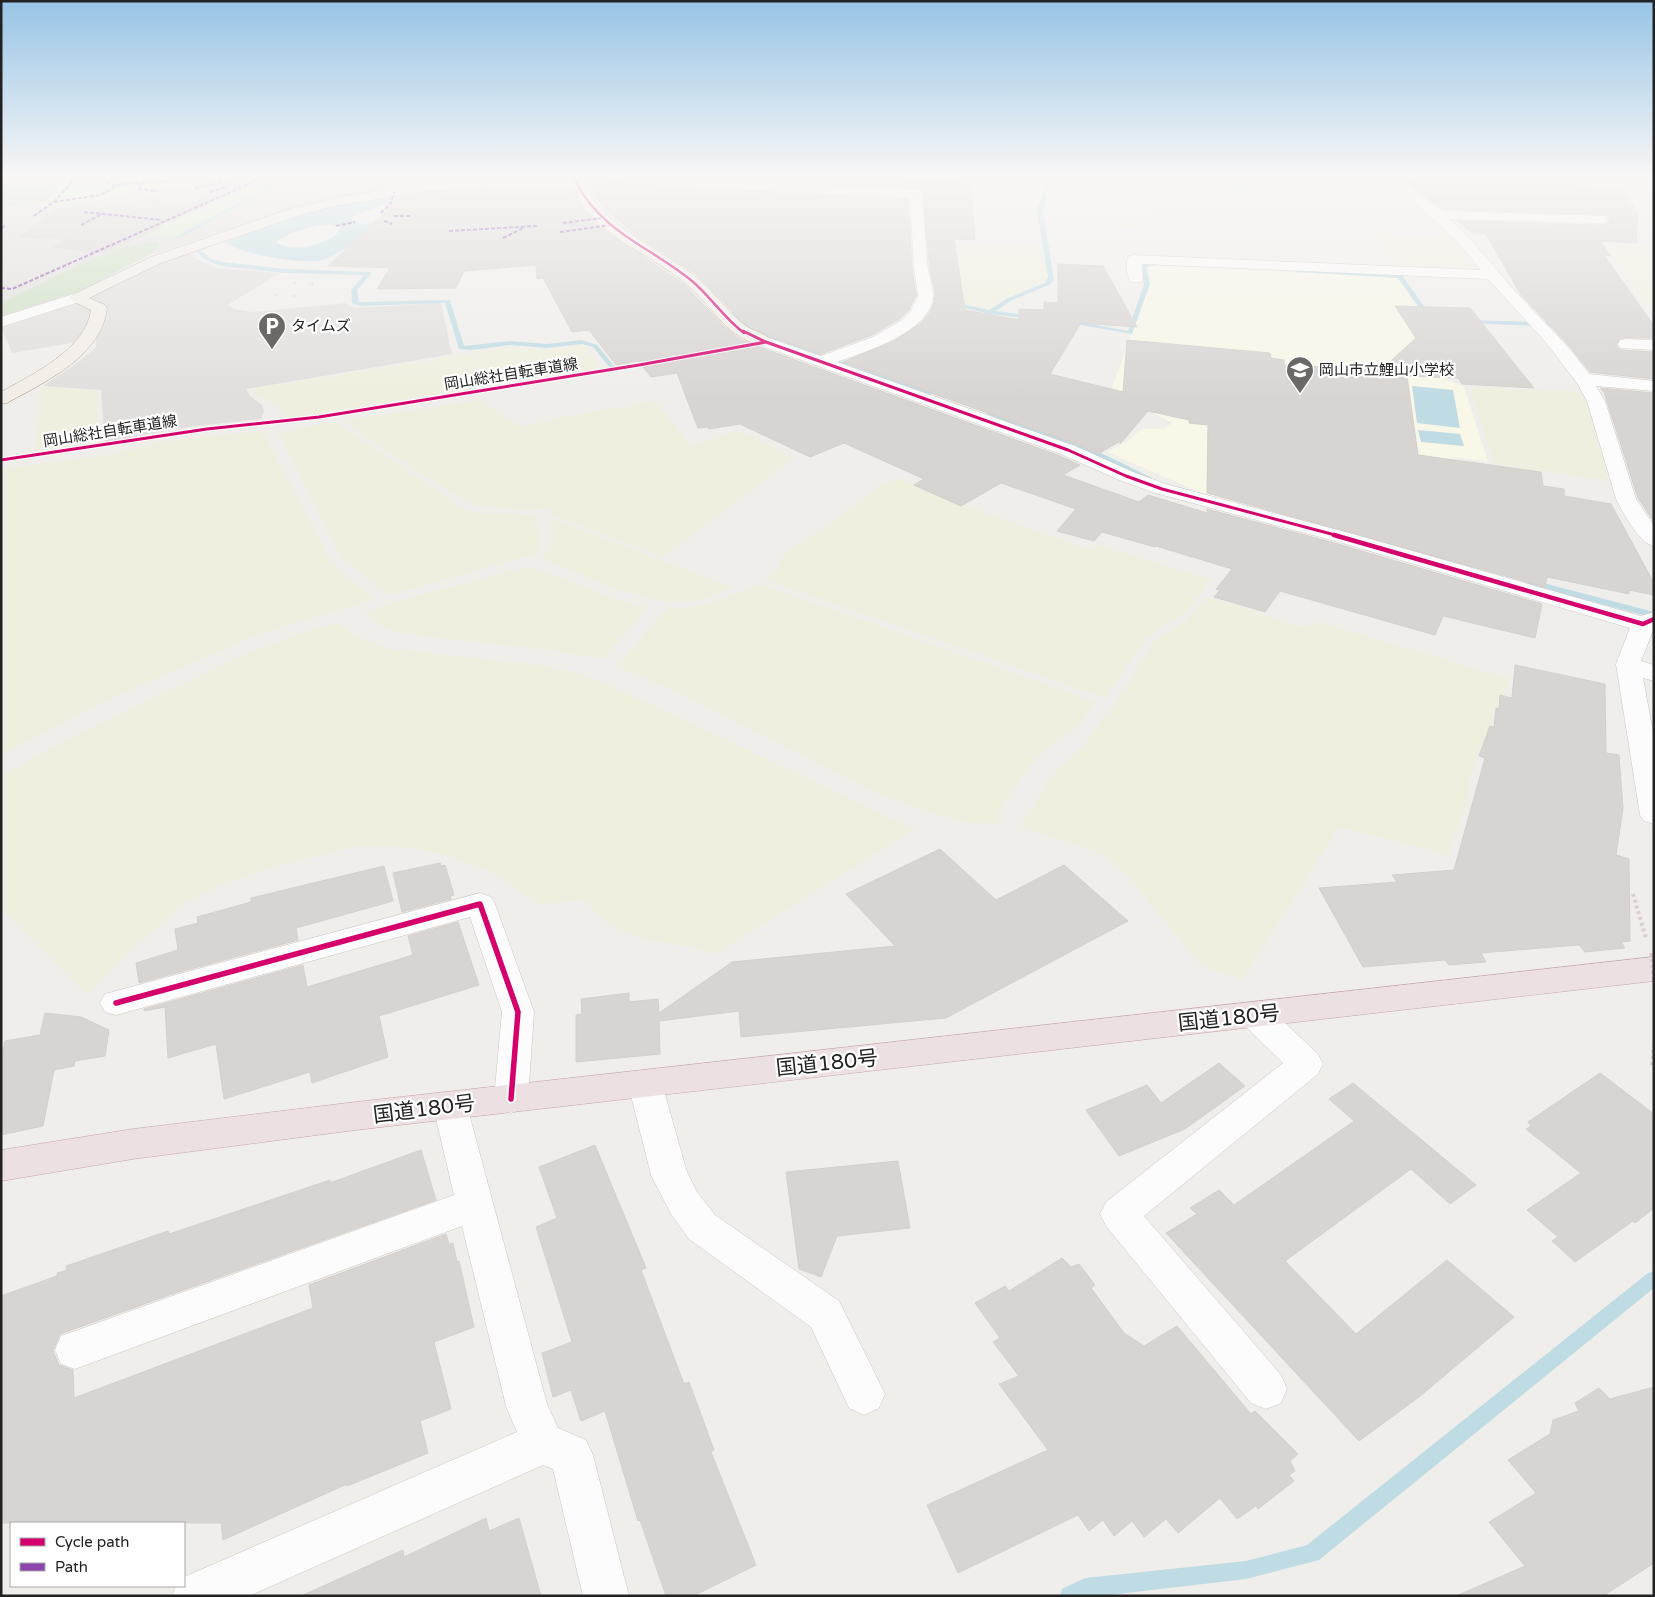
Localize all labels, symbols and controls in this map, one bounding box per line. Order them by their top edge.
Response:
parking icon: タイムズ [257,311,287,350]
place label: タイムズ [291,317,351,335]
street label: 岡山総社自転車道線 [443,355,579,393]
school or university icon: 岡山市立鯉山小学校 [1285,355,1315,394]
place label: 岡山市立鯉山小学校 [1319,361,1454,379]
street label: 岡山総社自転車道線 [42,412,178,450]
street label: 国道180号 [1177,1001,1281,1036]
street label: 国道180号 [775,1046,879,1081]
street label: 国道180号 [372,1091,476,1128]
legend [10,1522,185,1587]
text: Cycle path [55,1533,129,1551]
text: Path [55,1558,88,1576]

